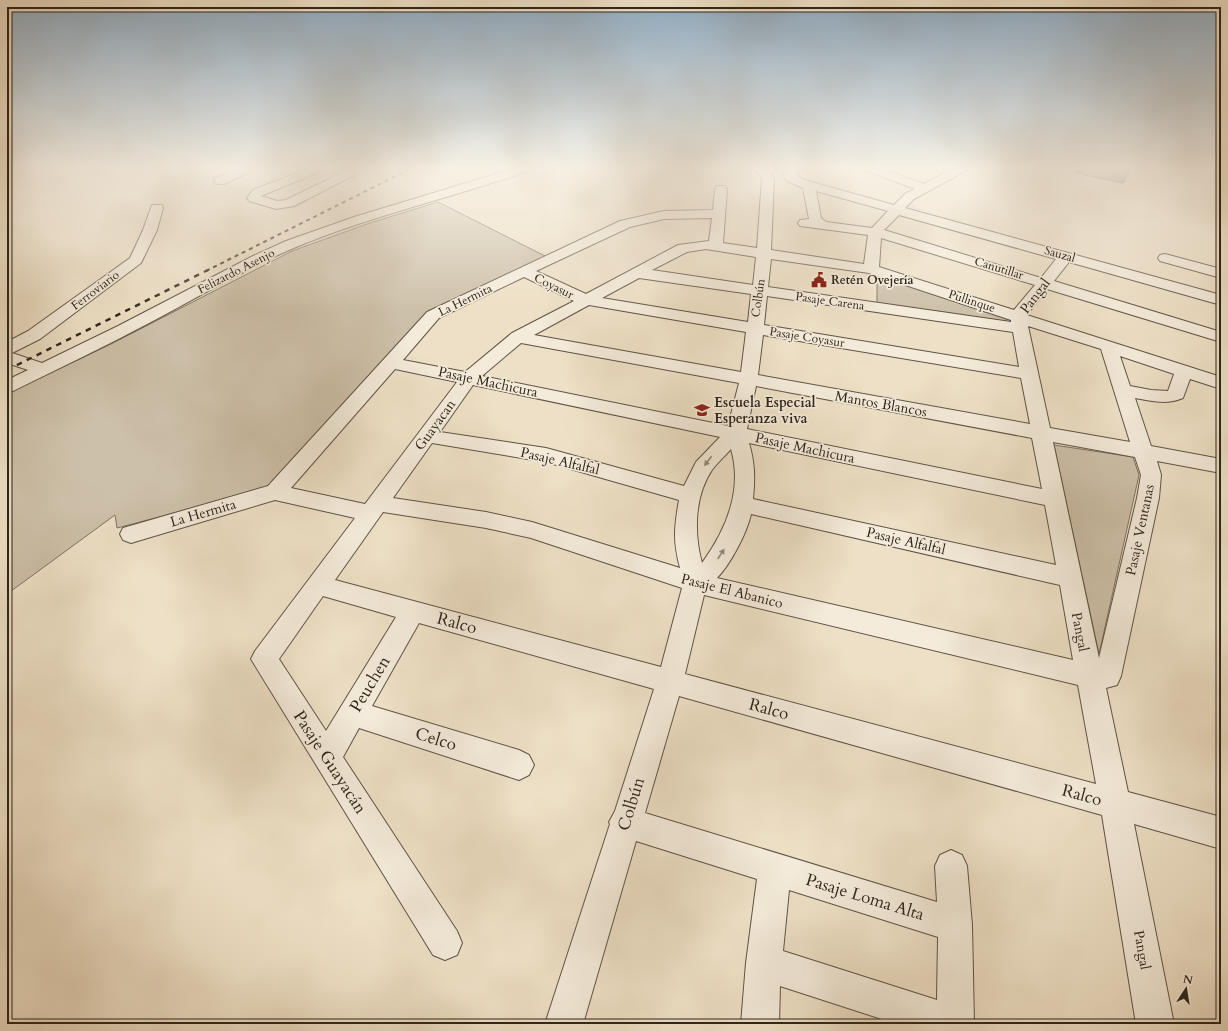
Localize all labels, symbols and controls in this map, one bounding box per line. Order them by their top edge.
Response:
street label: Sauzal [1043,242,1077,266]
street label: Felizardo Asenjo [195,244,278,297]
street label: Canutillar [972,253,1026,283]
street label: Ferroviario [68,266,123,313]
street label: Coyasur [532,270,577,303]
public building icon: Retén Ovejería [810,271,828,289]
place label: Retén Ovejería [831,272,914,288]
street label: Pangal [1015,274,1055,318]
street label: Colbún [747,278,769,318]
street label: La Hermita [435,280,495,320]
street label: Pullinque [946,286,998,316]
street label: Pasaje Carena [794,288,866,314]
street label: Pasaje Coyasur [768,323,846,351]
street label: Pasaje Machicura [436,362,540,402]
street label: Mantos Blancos [833,387,929,422]
place label: Escuela Especial Esperanza viva [714,393,816,428]
street label: Guayacan [410,396,460,454]
school or university icon: Escuela Especial Esperanza viva [693,401,711,419]
street label: Pasaje Machicura [753,428,857,468]
street label: Pasaje Alfalfal [519,443,602,479]
one-way arrow [704,455,712,466]
street label: Pasaje Ventanas [1121,482,1159,577]
street label: La Hermita [168,495,238,531]
street label: Pasaje Alfalfal [865,523,948,559]
one-way arrow [717,549,725,559]
street label: Pasaje El Abanico [679,569,785,613]
street label: Ralco [435,607,479,639]
street label: Pangal [1067,611,1093,654]
street label: Peuchen [344,651,396,716]
street label: Ralco [747,693,791,725]
street label: Pasaje Guayacán [288,706,372,818]
street label: Celco [413,722,459,756]
street label: Colbún [612,774,650,833]
street label: Ralco [1060,779,1104,811]
street label: Pasaje Loma Alta [803,868,928,926]
street label: Pangal [1129,929,1155,972]
north arrow [1166,969,1206,1009]
text: N [1182,971,1195,988]

